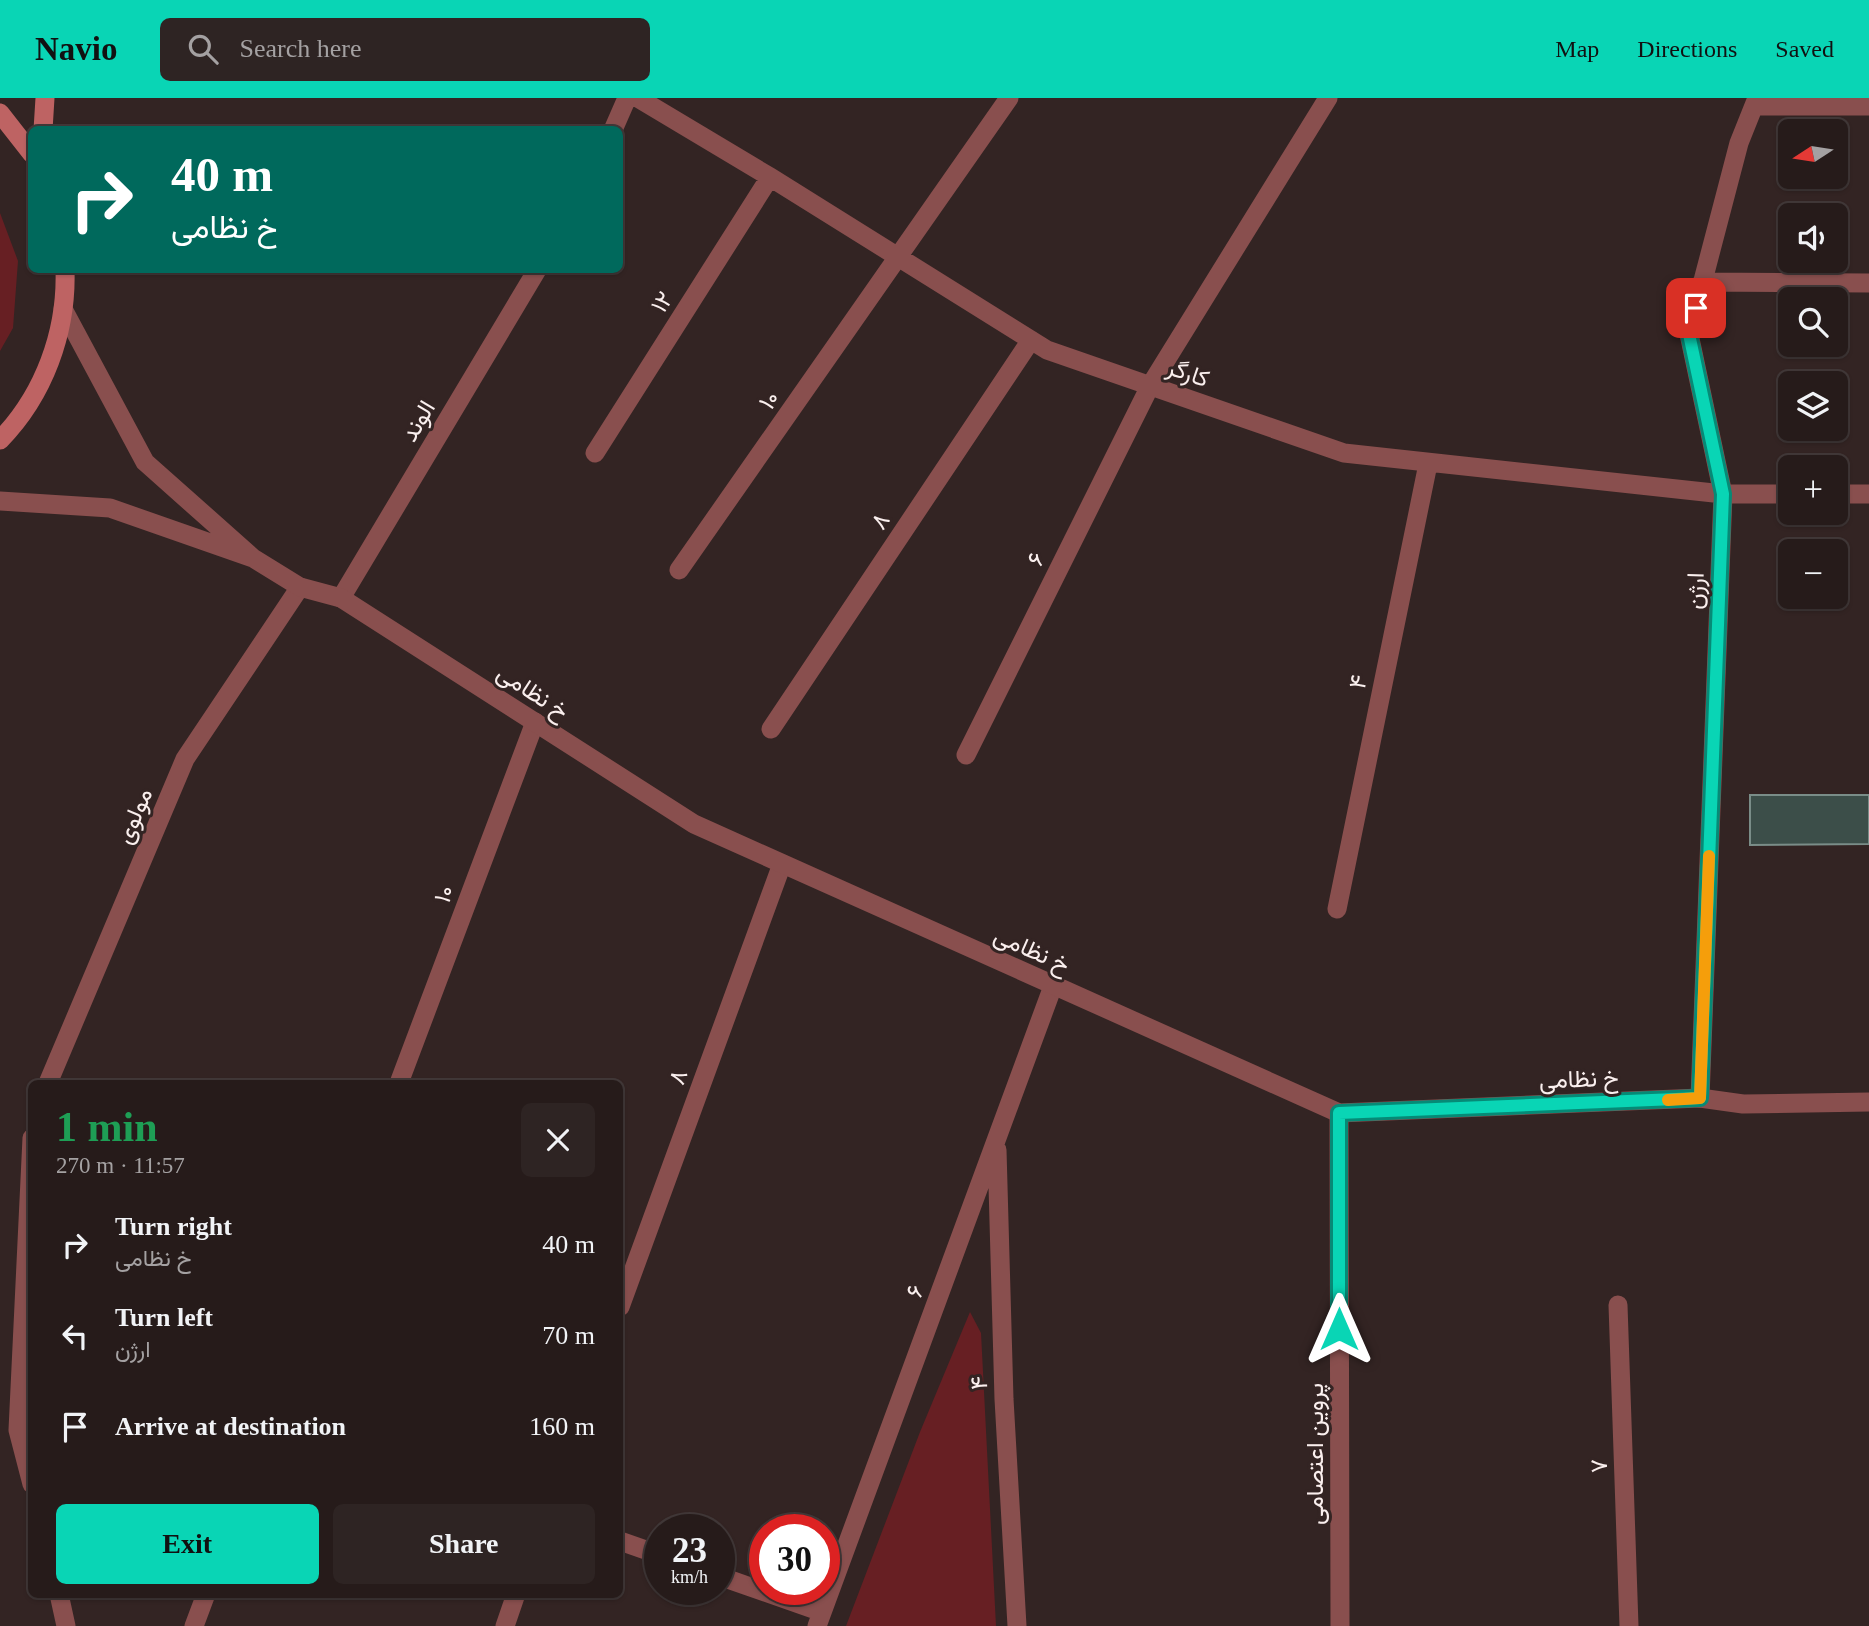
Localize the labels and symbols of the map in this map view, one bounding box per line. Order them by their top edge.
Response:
north arrow [1778,119,1848,189]
pin [1666,278,1726,338]
street label: ۱۲ [646,287,678,317]
street label: کارگر [1162,353,1212,394]
street label: ۱۰ [753,386,785,414]
street label: الوند [396,396,442,447]
street label: ۸ [865,508,895,534]
street label: ۶ [1022,548,1050,570]
street label: ارژن [1681,572,1711,610]
street label: خ نظامی [491,659,574,727]
street label: ۴ [1344,673,1372,691]
street label: مولوی [111,784,159,849]
street label: ۱۰ [429,881,459,907]
street label: خ نظامی [989,922,1074,981]
street label: خ نظامی [1538,1065,1620,1096]
street label: ۸ [663,1066,693,1088]
street label: ۶ [901,1281,929,1301]
position arrow [1302,1292,1376,1366]
street label: ۴ [966,1376,992,1390]
street label: پروین اعتصامی [1302,1383,1331,1525]
street label: ۷ [1586,1458,1612,1474]
speed limit sign: 30 [749,1514,840,1605]

